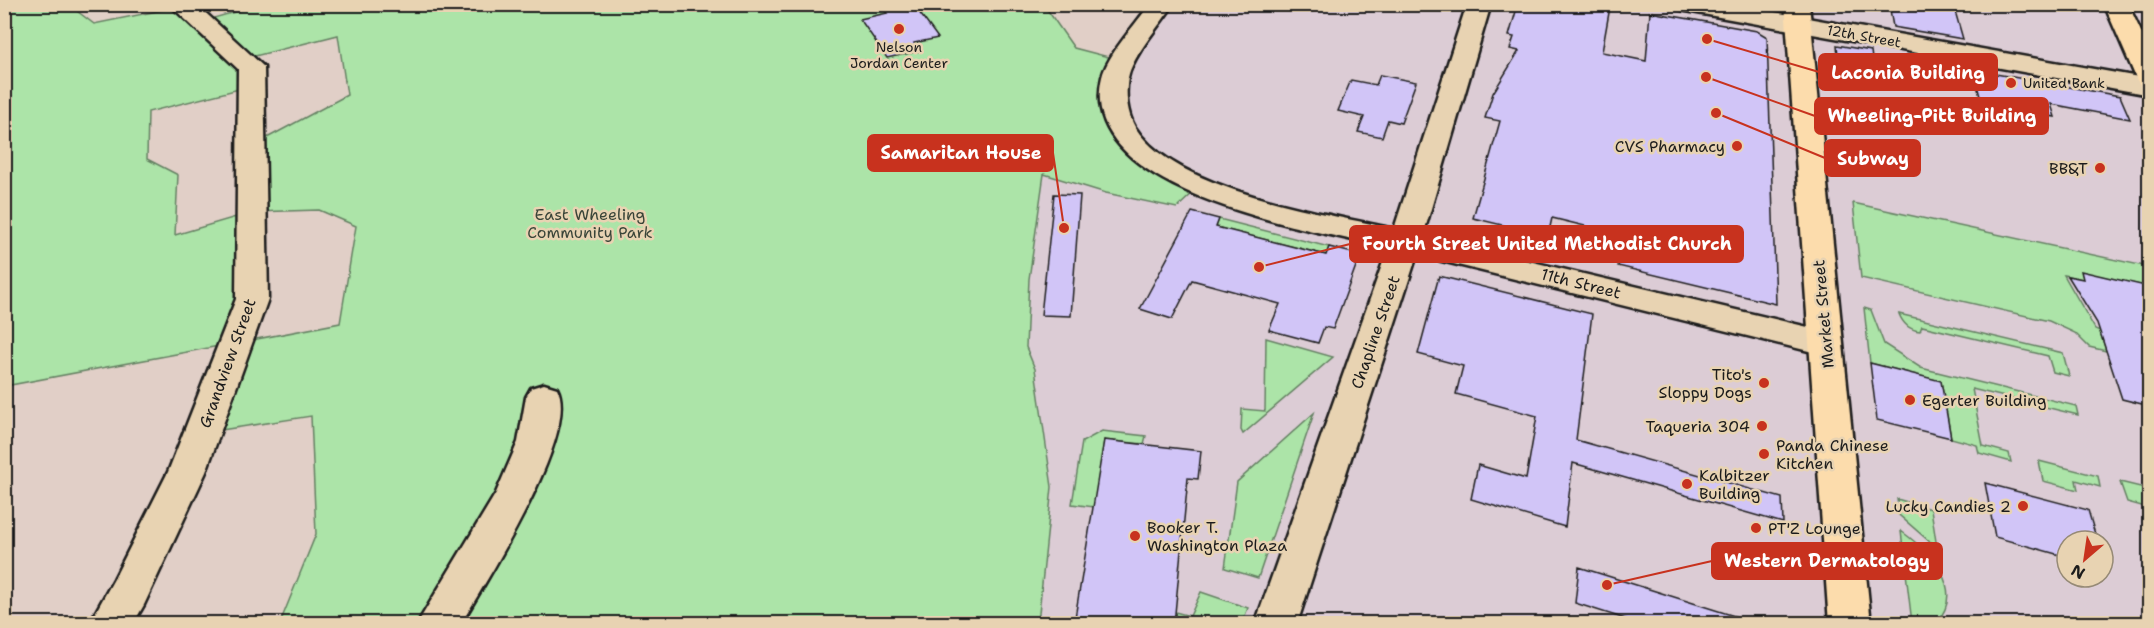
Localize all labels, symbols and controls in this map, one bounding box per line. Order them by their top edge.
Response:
street label: 12th Street [1825,21,1903,51]
marker: Nelson Jordan Center [892,22,906,36]
place label: Nelson Jordan Center [850,38,948,72]
callout: Laconia Building [1819,54,1997,90]
text: Laconia Building [1831,61,1985,85]
place label: United Bank [2023,74,2105,92]
marker: United Bank [2004,76,2018,90]
callout: Wheeling-Pitt Building [1815,98,2048,134]
text: Wheeling-Pitt Building [1827,104,2037,128]
callout: Samaritan House [868,135,1053,171]
place label: CVS Pharmacy [1615,136,1725,157]
marker: CVS Pharmacy [1730,139,1744,153]
callout: Subway [1825,140,1920,176]
text: Samaritan House [880,141,1042,165]
text: Subway [1837,147,1909,171]
place label: BB&T [2049,158,2088,179]
marker: BB&T [2093,161,2107,175]
park label: East Wheeling Community Park [527,204,653,243]
callout: Fourth Street United Methodist Church [1350,226,1743,262]
text: Fourth Street United Methodist Church [1362,232,1732,256]
street label: Market Street [1808,259,1839,369]
street label: 11th Street [1539,263,1623,304]
street label: Chapline Street [1346,273,1405,392]
street label: Grandview Street [194,296,261,431]
place label: Tito's Sloppy Dogs [1659,364,1752,403]
marker: Tito's Sloppy Dogs [1757,376,1771,390]
place label: Egerter Building [1922,390,2047,411]
marker: Egerter Building [1903,393,1917,407]
place label: Taqueria 304 [1645,416,1750,437]
marker: Taqueria 304 [1755,419,1769,433]
place label: Panda Chinese Kitchen [1776,435,1889,474]
marker: Panda Chinese Kitchen [1757,447,1771,461]
place label: Kalbitzer Building [1699,465,1770,504]
marker: Kalbitzer Building [1680,477,1694,491]
place label: Lucky Candies 2 [1885,496,2011,517]
marker: Lucky Candies 2 [2016,499,2030,513]
place label: Booker T. Washington Plaza [1147,517,1287,556]
place label: PT'Z Lounge [1768,518,1861,539]
marker: PT'Z Lounge [1749,521,1763,535]
marker: Booker T. Washington Plaza [1128,529,1142,543]
north arrow [2055,529,2115,589]
callout: Western Dermatology [1712,543,1942,579]
text: Western Dermatology [1724,549,1930,573]
text: N [2067,559,2089,584]

